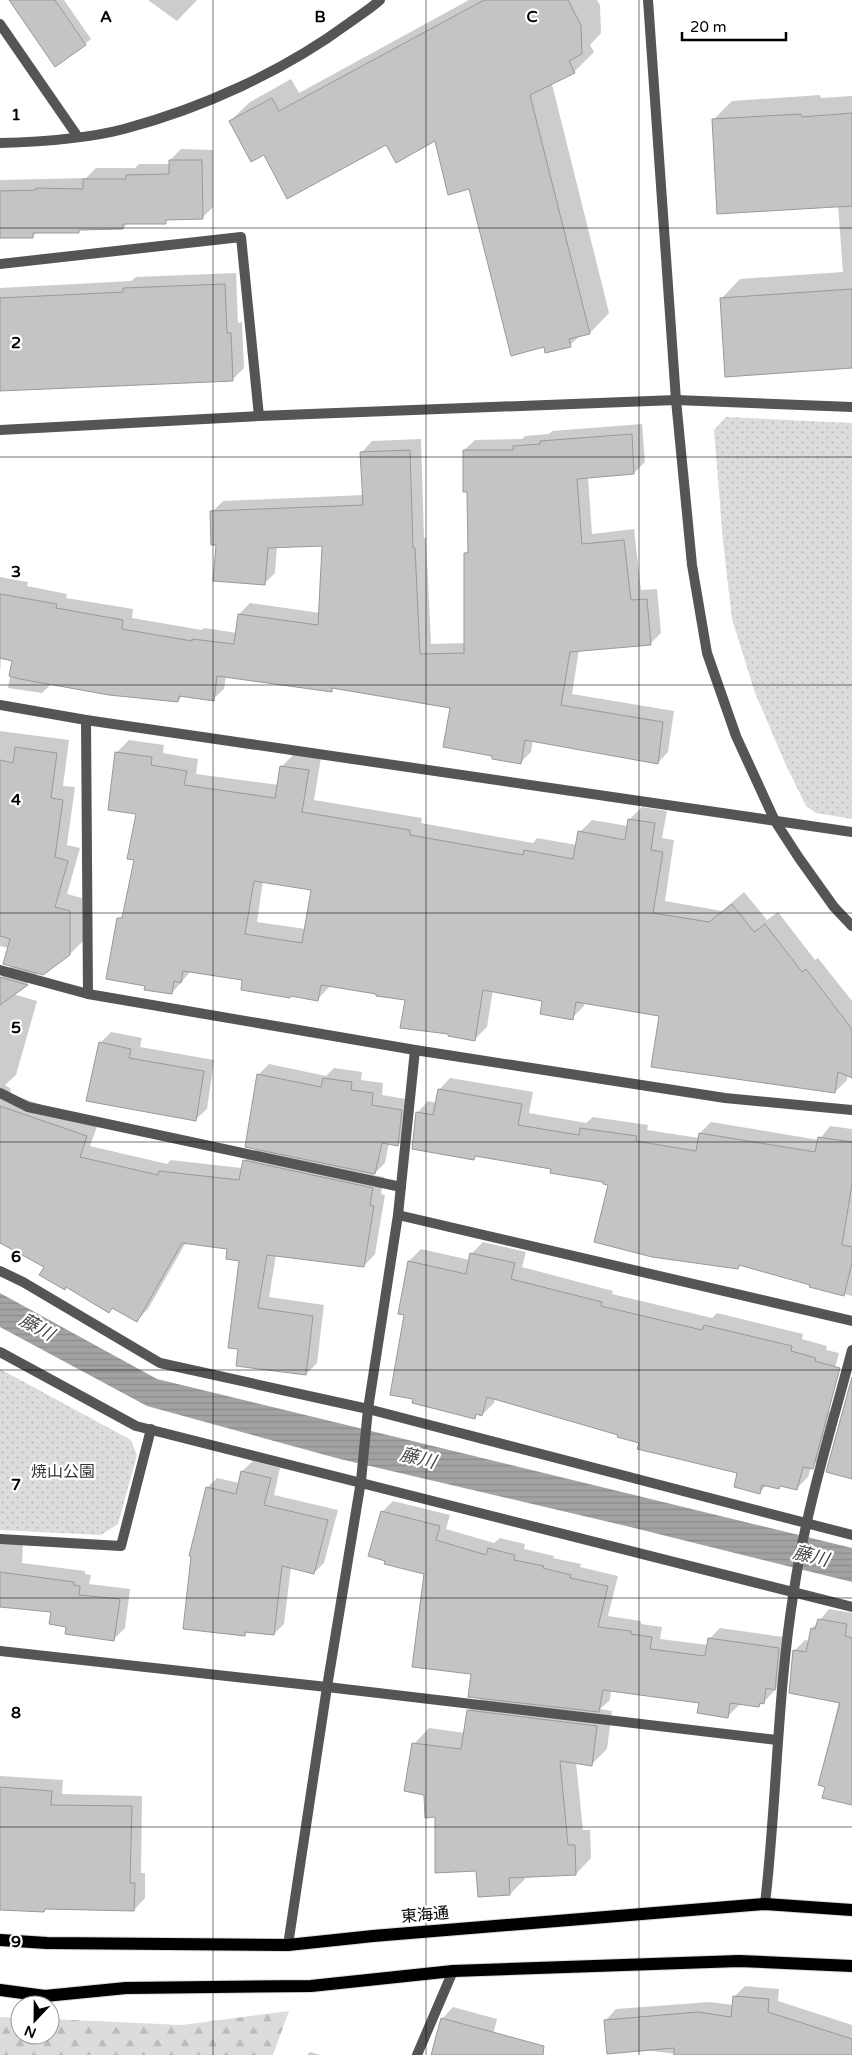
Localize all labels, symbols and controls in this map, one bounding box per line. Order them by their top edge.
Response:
text: A [100,7,112,27]
text: B [314,7,326,27]
text: C [526,7,538,27]
scale bar [682,10,786,42]
text: 20 m [690,18,727,36]
text: 1 [11,105,21,125]
text: 2 [11,333,21,353]
text: 3 [11,562,21,582]
text: 4 [11,790,21,810]
text: 5 [11,1018,21,1038]
text: 6 [11,1247,21,1267]
water label: 藤川 [16,1309,60,1346]
water label: 藤川 [398,1443,440,1474]
park label: 焼山公園 [31,1462,95,1482]
text: 7 [11,1475,21,1495]
water label: 藤川 [791,1541,833,1572]
text: 8 [11,1703,21,1723]
street label: 東海通 [400,1903,450,1927]
text: 9 [11,1932,21,1952]
north arrow [10,1995,60,2045]
text: N [22,2022,39,2042]

